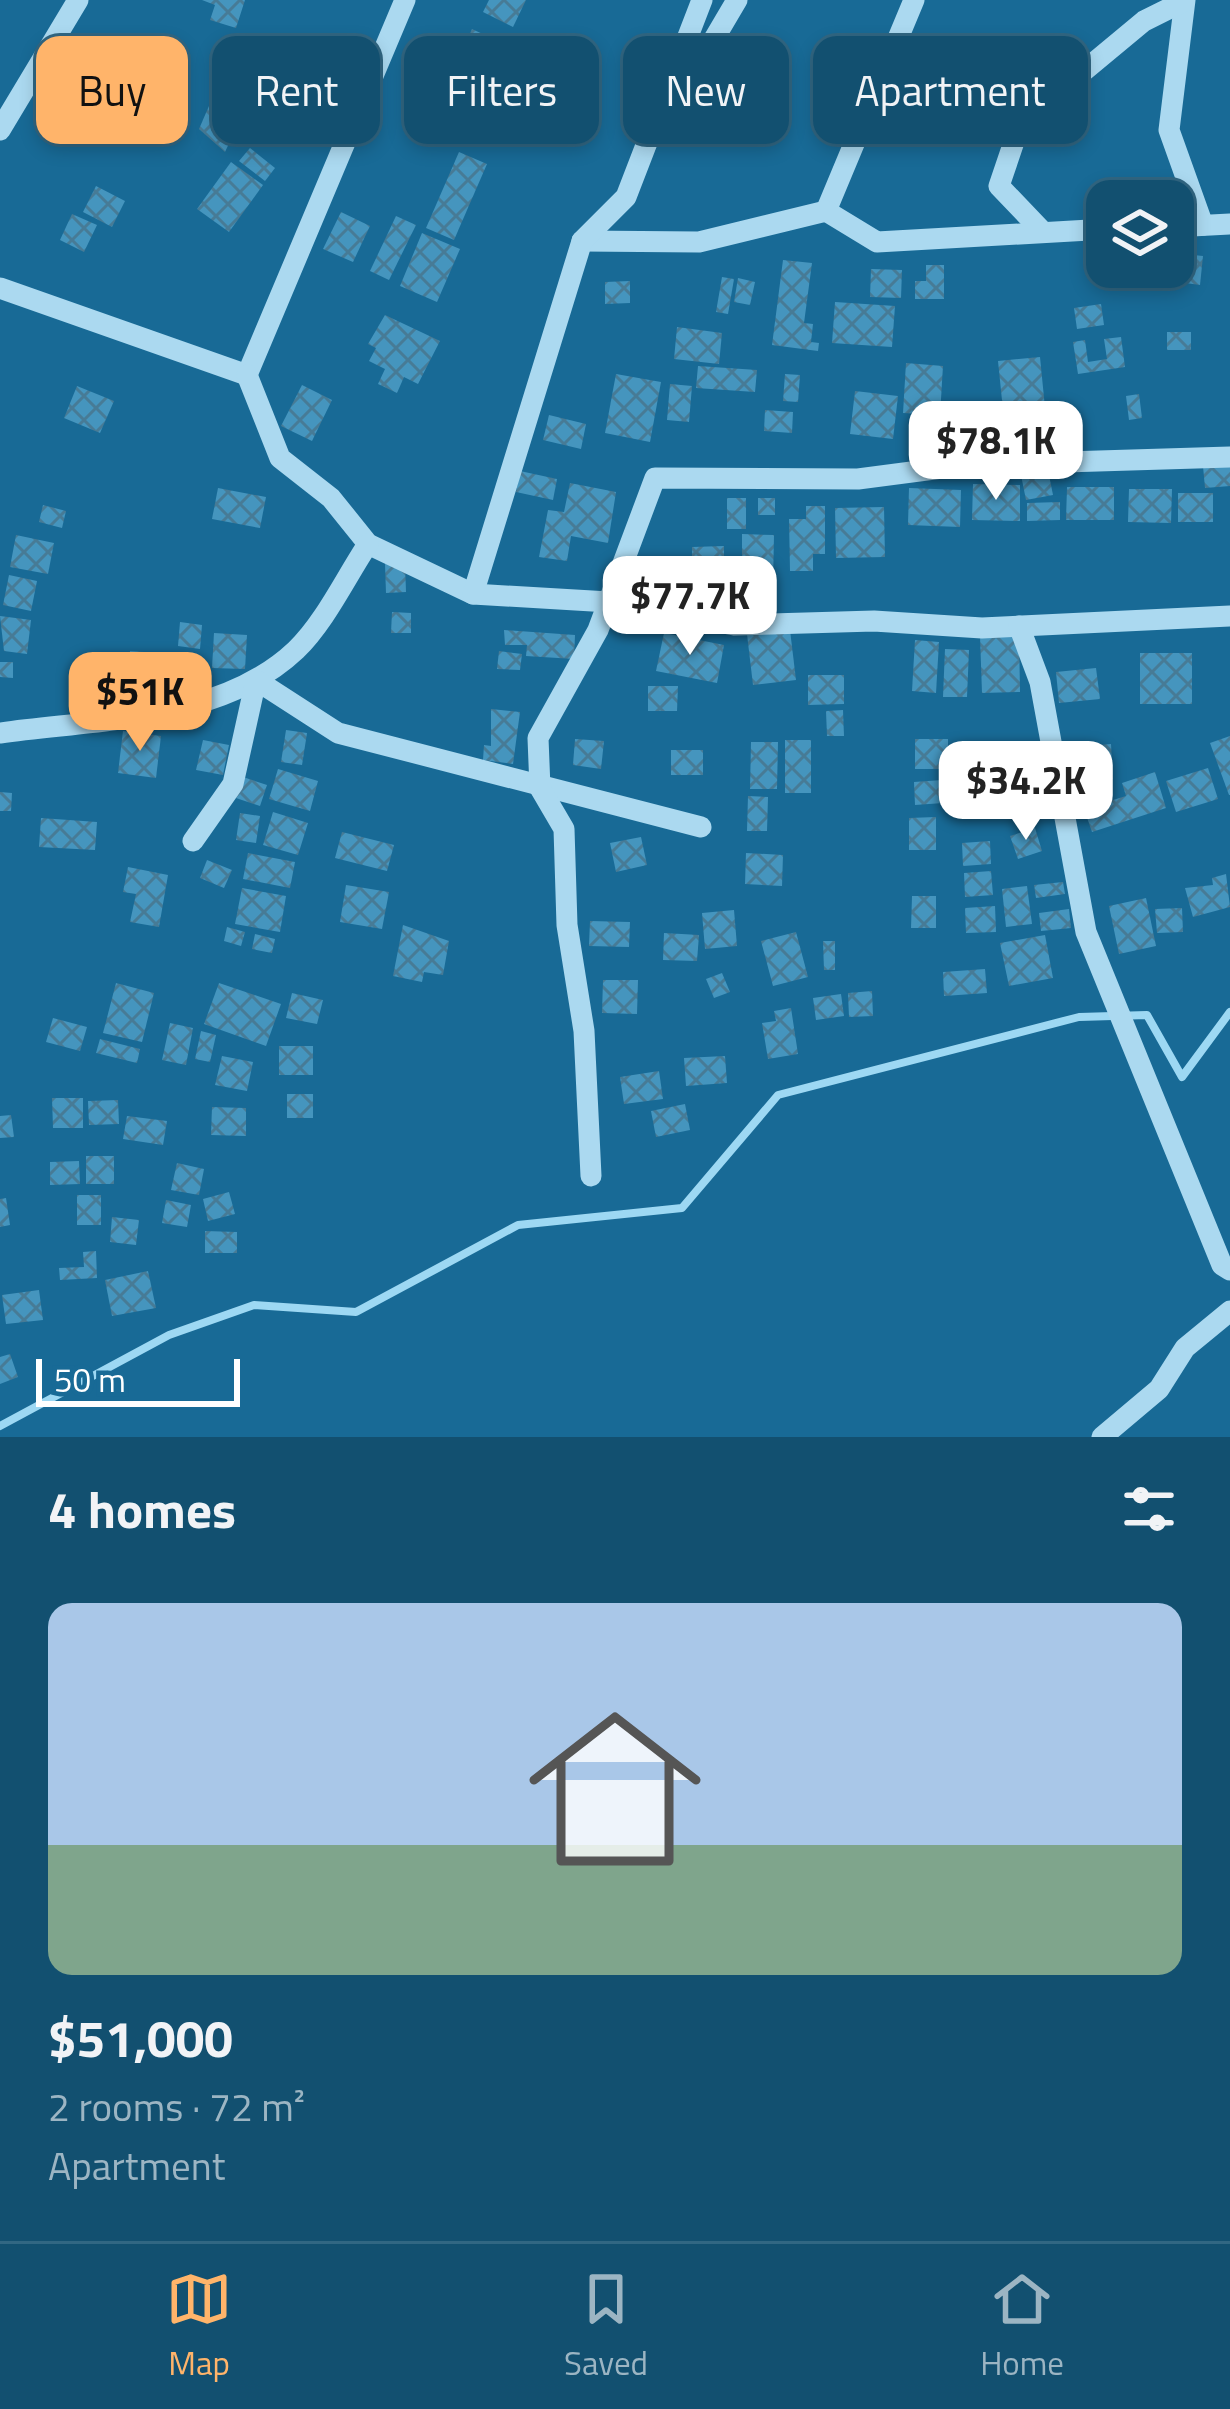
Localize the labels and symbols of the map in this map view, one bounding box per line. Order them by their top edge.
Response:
pin: $78.1K [898,401,1094,503]
pin: $77.7K [592,556,788,658]
pin: $51K [69,652,211,754]
pin: $34.2K [928,741,1124,843]
scale bar [36,1353,240,1406]

